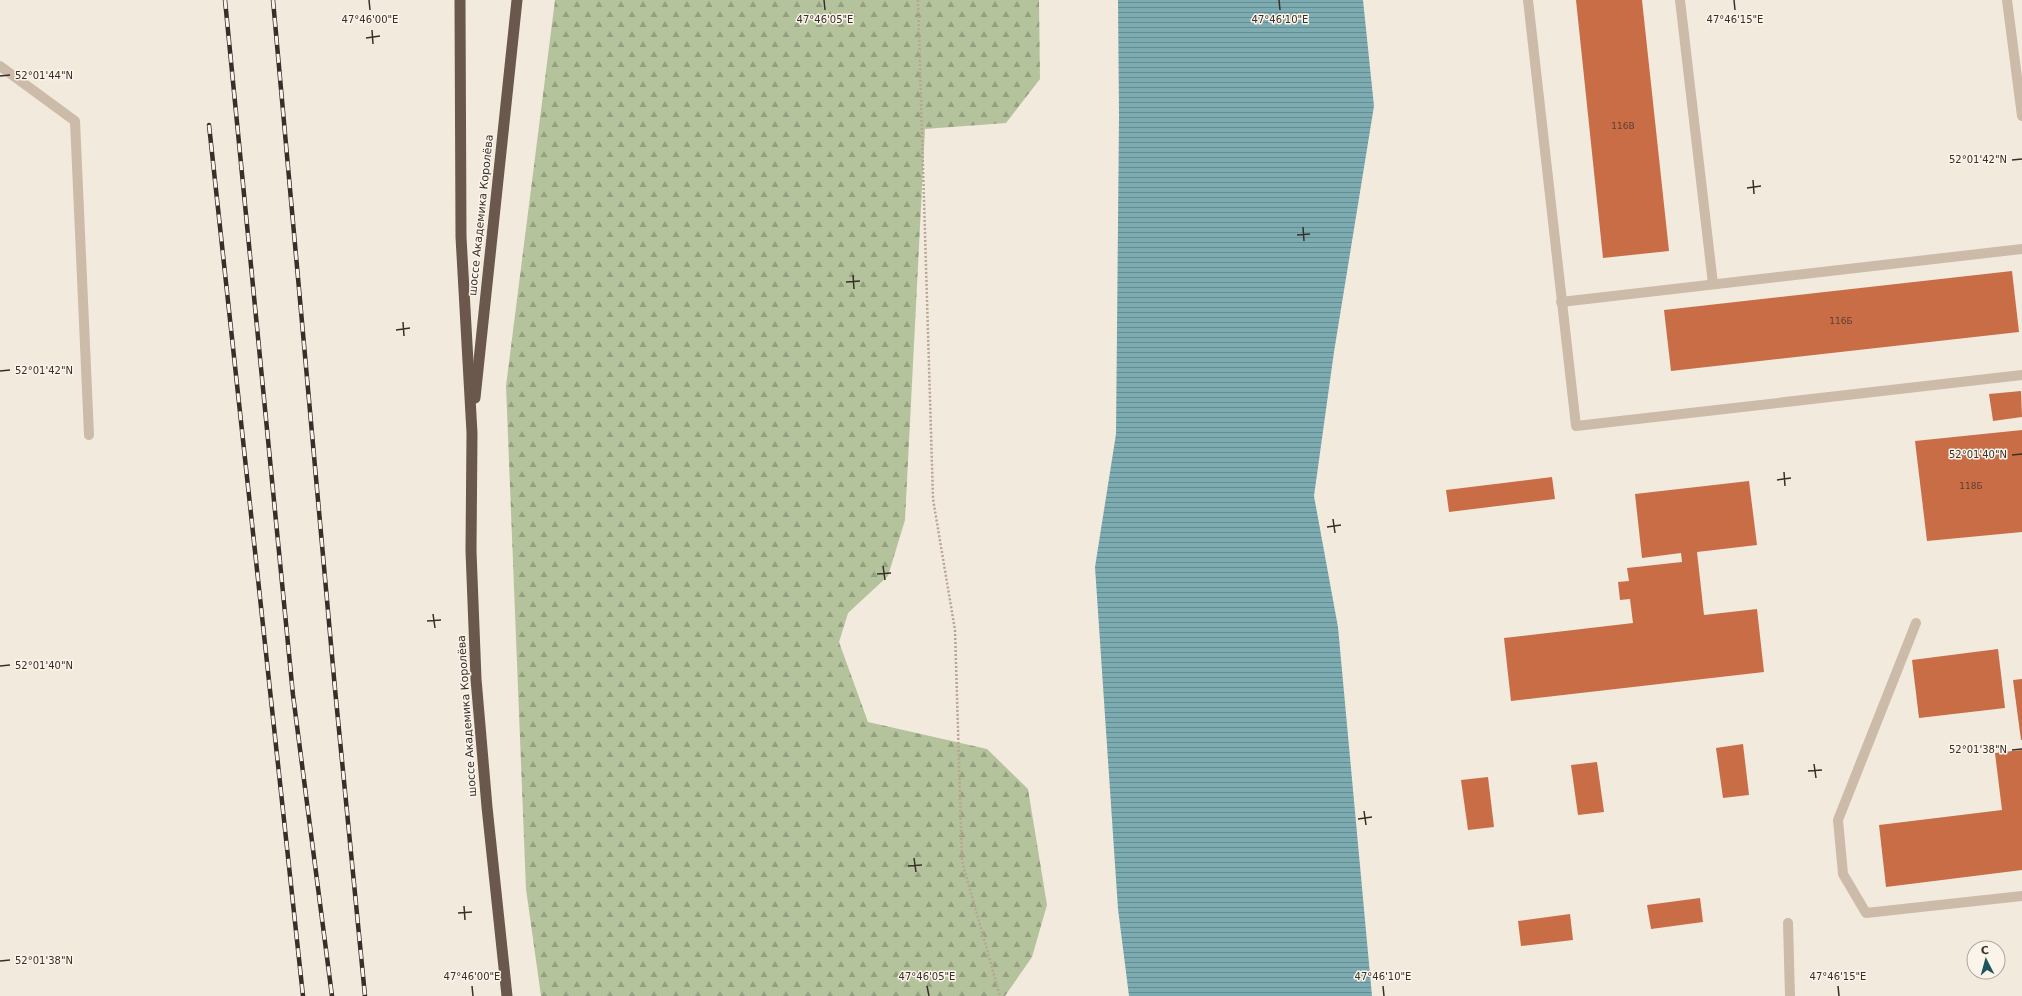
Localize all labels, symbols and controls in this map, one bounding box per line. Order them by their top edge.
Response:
text: 47°46'00"E [342,14,398,25]
text: 47°46'05"E [797,14,853,25]
text: 47°46'10"E [1252,14,1308,25]
text: 47°46'15"E [1707,14,1763,25]
text: 52°01'44"N [15,70,73,81]
house number: 116В [1611,121,1635,131]
street label: шоссе Академика Королёва [466,134,496,296]
text: 52°01'42"N [1949,154,2007,165]
house number: 116Б [1829,316,1853,326]
text: 52°01'42"N [15,365,73,376]
text: 52°01'40"N [1949,449,2007,460]
house number: 118Б [1959,481,1983,491]
street label: шоссе Академика Королёва [455,635,479,797]
text: 52°01'40"N [15,660,73,671]
text: 52°01'38"N [1949,744,2007,755]
north arrow [1966,940,2006,980]
text: С [1980,944,1990,957]
text: 52°01'38"N [15,955,73,966]
text: 47°46'00"E [444,971,500,982]
text: 47°46'05"E [899,971,955,982]
text: 47°46'10"E [1355,971,1411,982]
text: 47°46'15"E [1810,971,1866,982]

